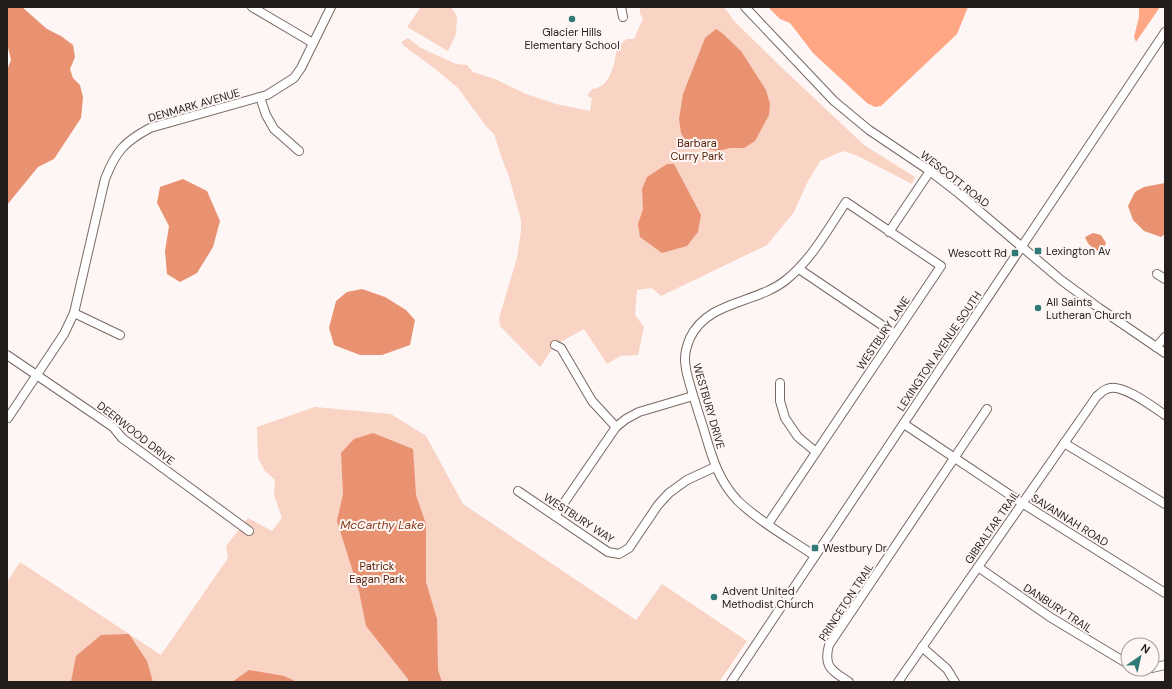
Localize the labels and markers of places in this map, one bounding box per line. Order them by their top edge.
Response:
marker: Glacier Hills Elementary School [567,14,577,24]
place label: Glacier Hills Elementary School [524,25,620,52]
place label: Lexington Av [1046,244,1111,258]
place label: Wescott Rd [948,246,1007,260]
marker: Lexington Av [1033,246,1043,256]
marker: Wescott Rd [1010,248,1020,258]
place label: All Saints Lutheran Church [1046,295,1131,322]
marker: All Saints Lutheran Church [1033,303,1043,313]
place label: Westbury Dr [823,541,887,555]
marker: Westbury Dr [810,543,820,553]
place label: Advent United Methodist Church [722,584,814,611]
marker: Advent United Methodist Church [709,592,719,602]

